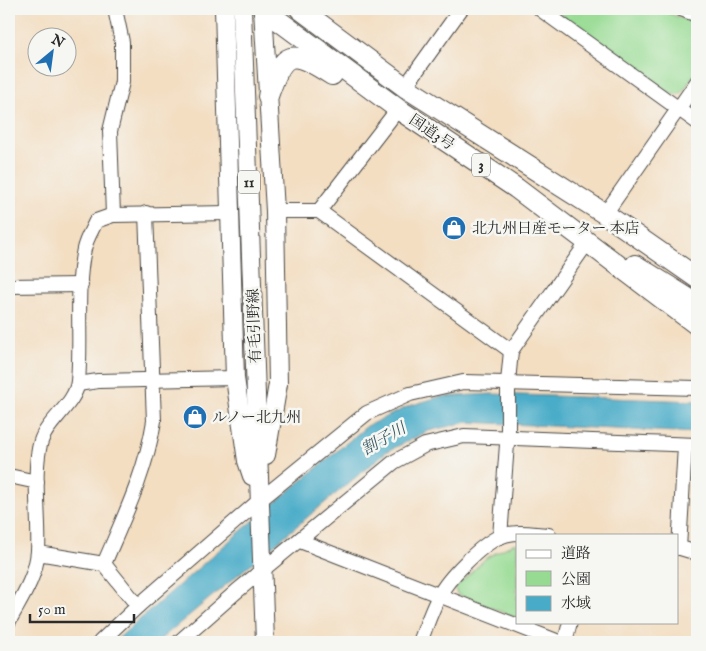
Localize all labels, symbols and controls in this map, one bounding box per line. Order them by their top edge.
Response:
north arrow [28,28,78,78]
text: N [47,30,67,52]
street label: 国道3号 [405,110,458,154]
road number: 3 [472,154,490,176]
road number: 11 [238,170,260,193]
shop icon: 北九州日産モーター 本店 [441,215,467,241]
place label: 北九州日産モーター 本店 [472,219,640,238]
street label: 有毛引野線 [244,288,265,364]
shop icon: ルノー北九州 [182,404,208,430]
place label: ルノー北九州 [212,408,301,427]
water label: 割子川 [358,418,412,460]
legend [516,534,678,624]
text: 道路 [561,544,591,563]
text: 公園 [561,570,591,589]
scale bar [30,591,134,623]
text: 水域 [561,594,591,613]
text: 50 m [38,600,66,619]

